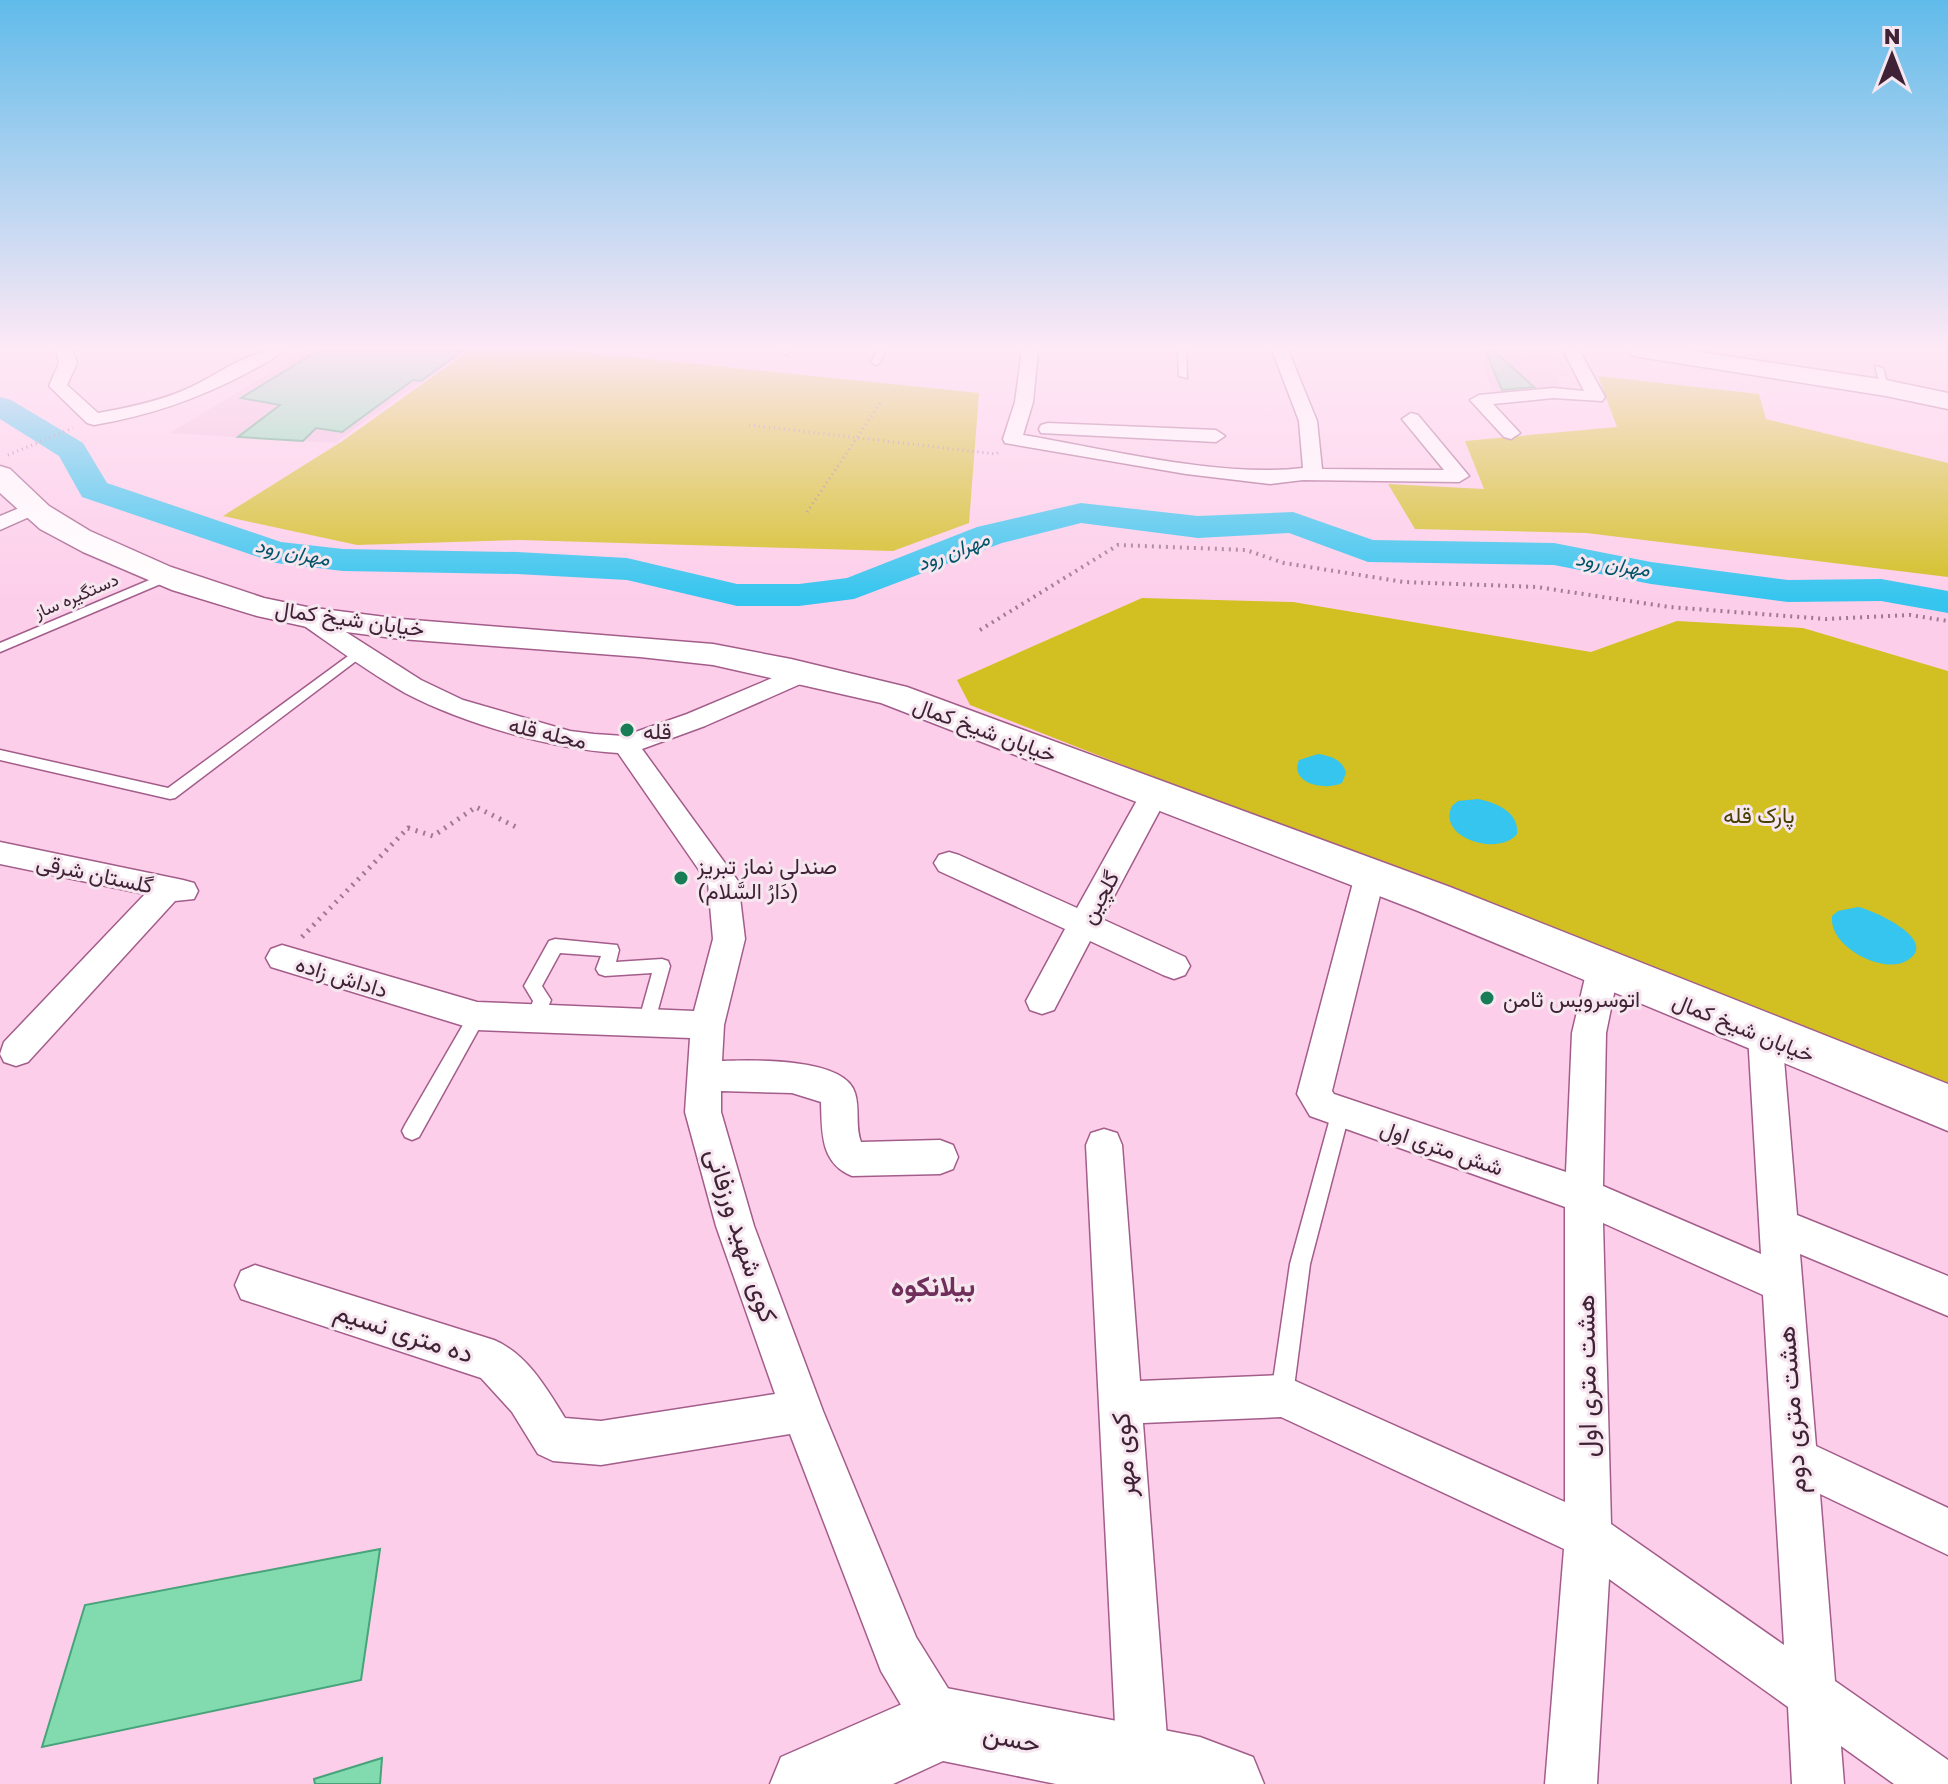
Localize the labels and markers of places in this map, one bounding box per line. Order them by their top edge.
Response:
place label: قله [643,717,671,744]
marker: قله [618,721,636,739]
place label: صندلی نماز تبریز (دَارُ السَّلام) [696,852,837,906]
marker: صندلی نماز تبریز (دَارُ السَّلام) [672,869,690,887]
place label: اتوسرویس ثامن [1503,985,1640,1013]
marker: اتوسرویس ثامن [1478,989,1496,1007]

